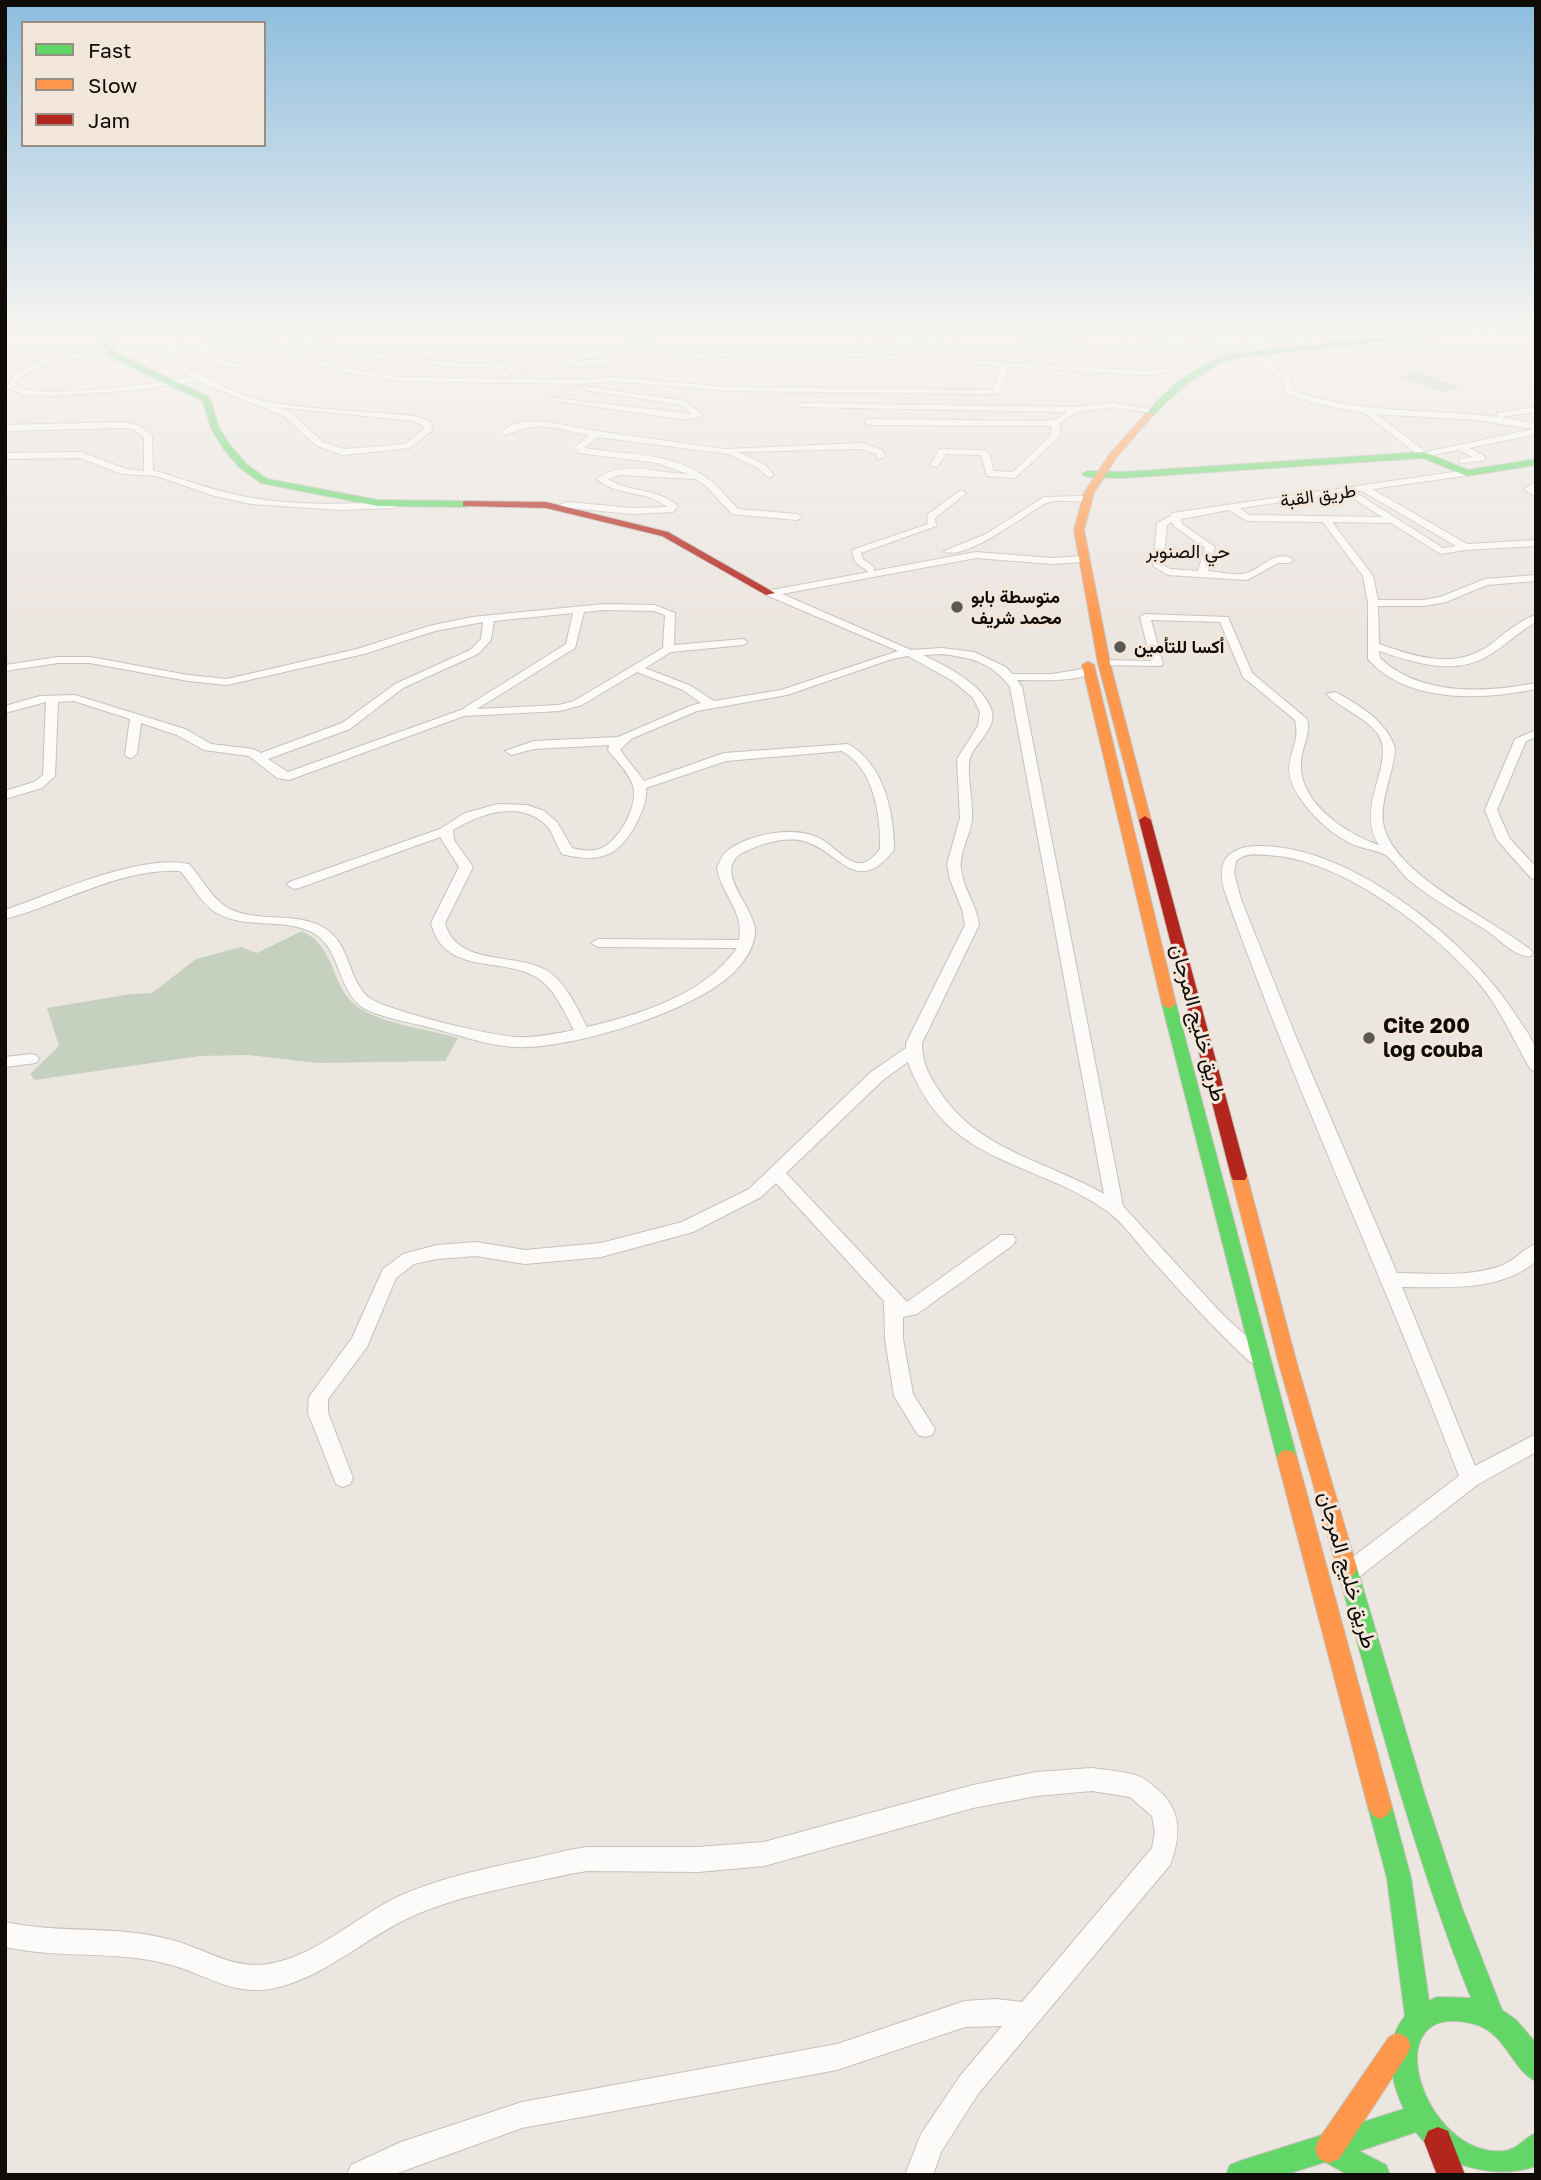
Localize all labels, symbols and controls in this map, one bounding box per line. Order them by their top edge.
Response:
legend [21,21,266,147]
text: Fast [88,37,131,63]
text: Slow [88,72,137,98]
text: Jam [88,107,130,133]
street label: طريق القبة [1279,480,1357,512]
district label: حي الصنوبر [1146,541,1230,563]
place label: متوسطة بابو محمد شريف [971,586,1062,628]
marker: متوسطة بابو محمد شريف [949,599,965,615]
place label: أكسا للتأمين [1134,636,1225,658]
marker: أكسا للتأمين [1112,639,1128,655]
street label: طريق خليج المرجان [1165,941,1231,1105]
place label: Cite 200 log couba [1383,1013,1483,1063]
marker: Cite 200 log couba [1361,1030,1377,1046]
street label: طريق خليج المرجان [1313,1489,1381,1651]

